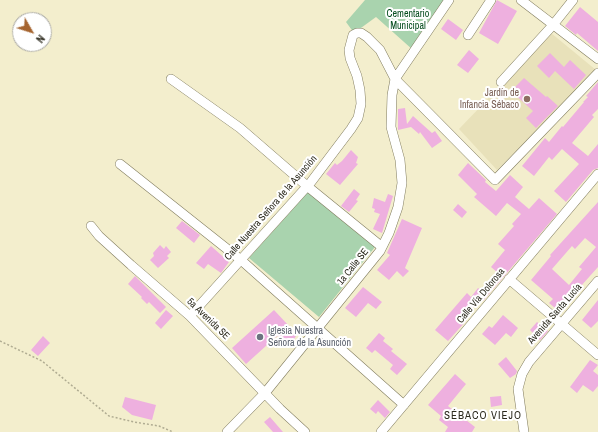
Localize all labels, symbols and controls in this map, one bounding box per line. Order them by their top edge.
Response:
park label: Cementario Municipal [387,8,429,32]
north arrow [12,12,52,52]
text: N [33,32,48,46]
place label: Jardín de Infancia Sébaco [460,87,519,110]
marker: Jardín de Infancia Sébaco [522,94,532,104]
street label: Calle Nuestra Señora de la Asunción [222,153,320,263]
street label: 1a Calle SE [335,246,371,288]
street label: Calle Vía Dolorosa [454,266,508,326]
street label: Avenida Santa Lucía [526,281,584,347]
street label: 5a Avenida SE [184,296,232,342]
place label: Iglesia Nuestra Señora de la Asunción [268,325,351,348]
marker: Iglesia Nuestra Señora de la Asunción [255,332,265,342]
district label: SÉBACO VIEJO [444,409,522,423]

